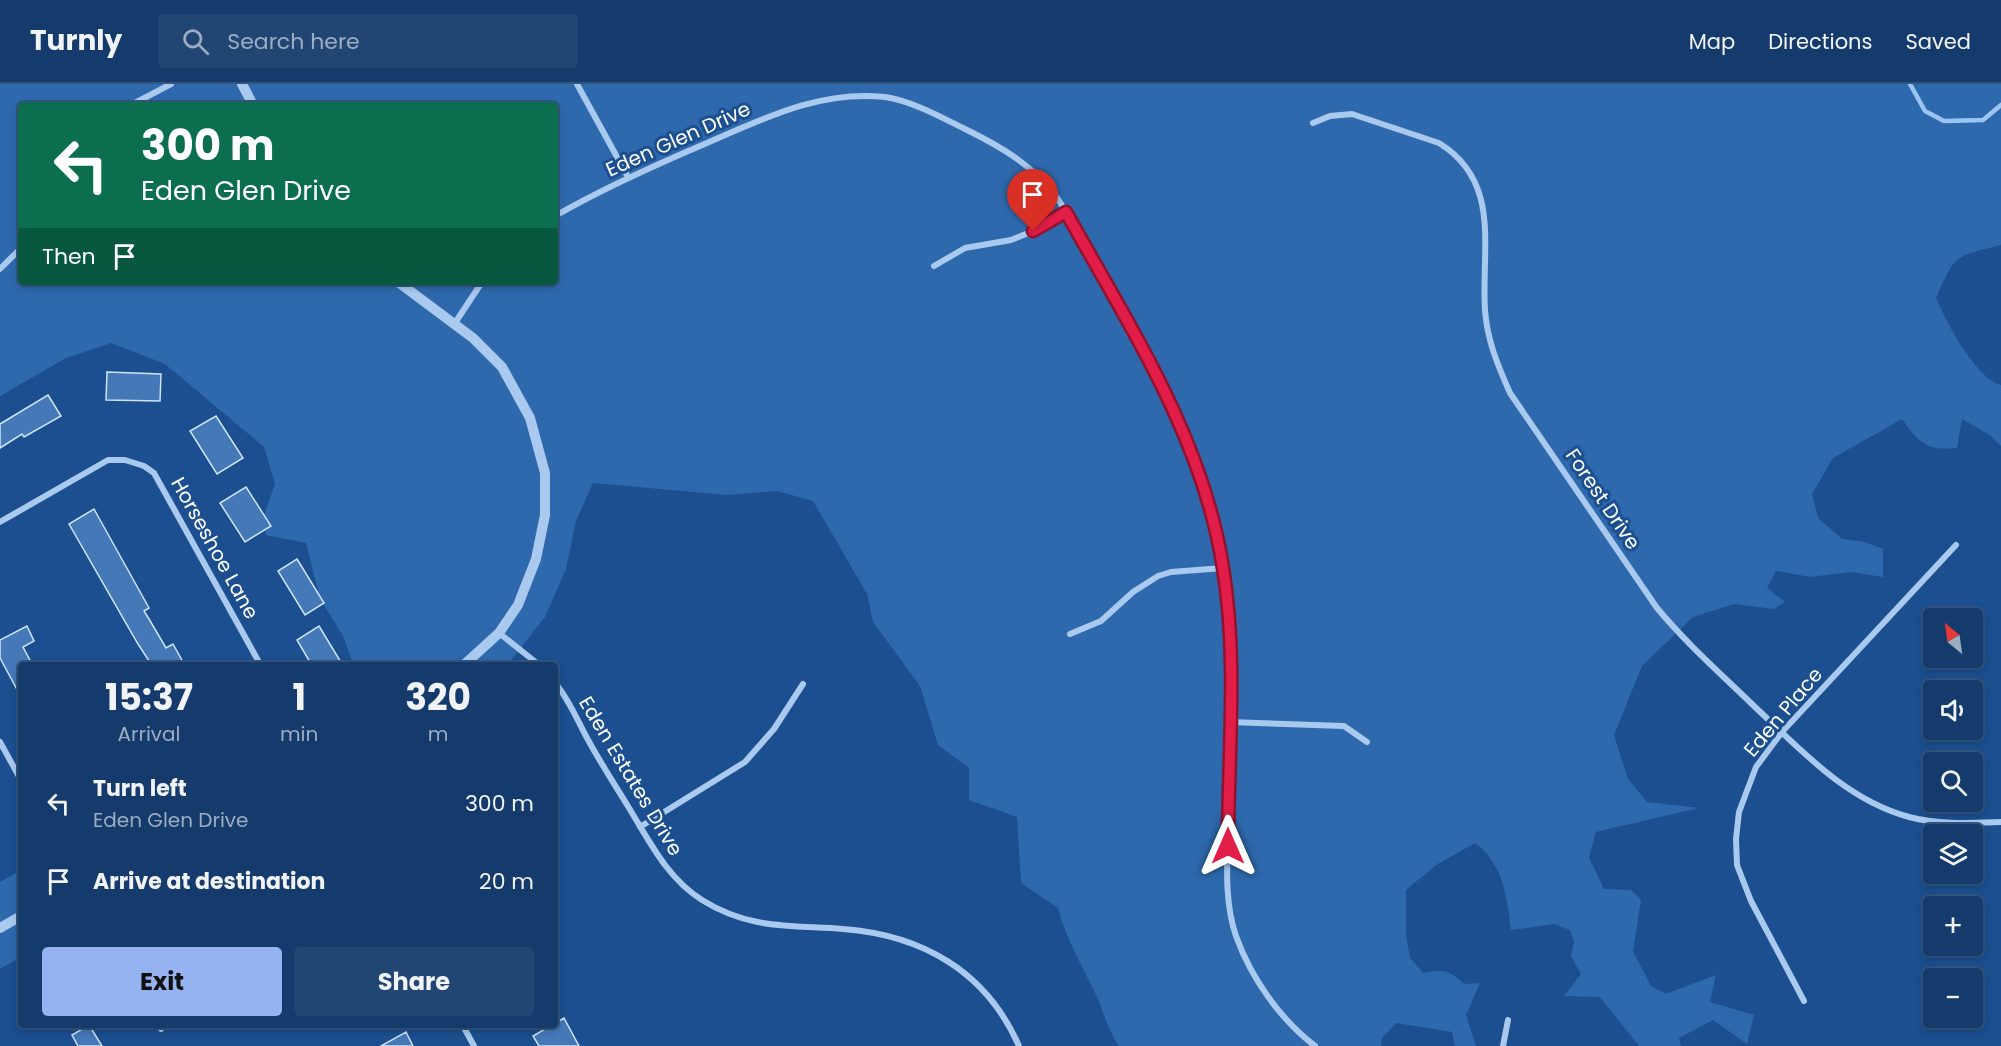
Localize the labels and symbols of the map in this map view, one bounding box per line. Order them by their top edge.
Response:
street label: Eden Glen Drive [601,95,755,183]
pin [1007,169,1058,231]
street label: Forest Drive [1559,443,1647,555]
street label: Horseshoe Lane [164,472,266,624]
north arrow [1923,608,1983,668]
street label: Eden Place [1737,661,1829,763]
street label: Eden Estates Drive [572,691,690,861]
position arrow [1196,814,1260,878]

